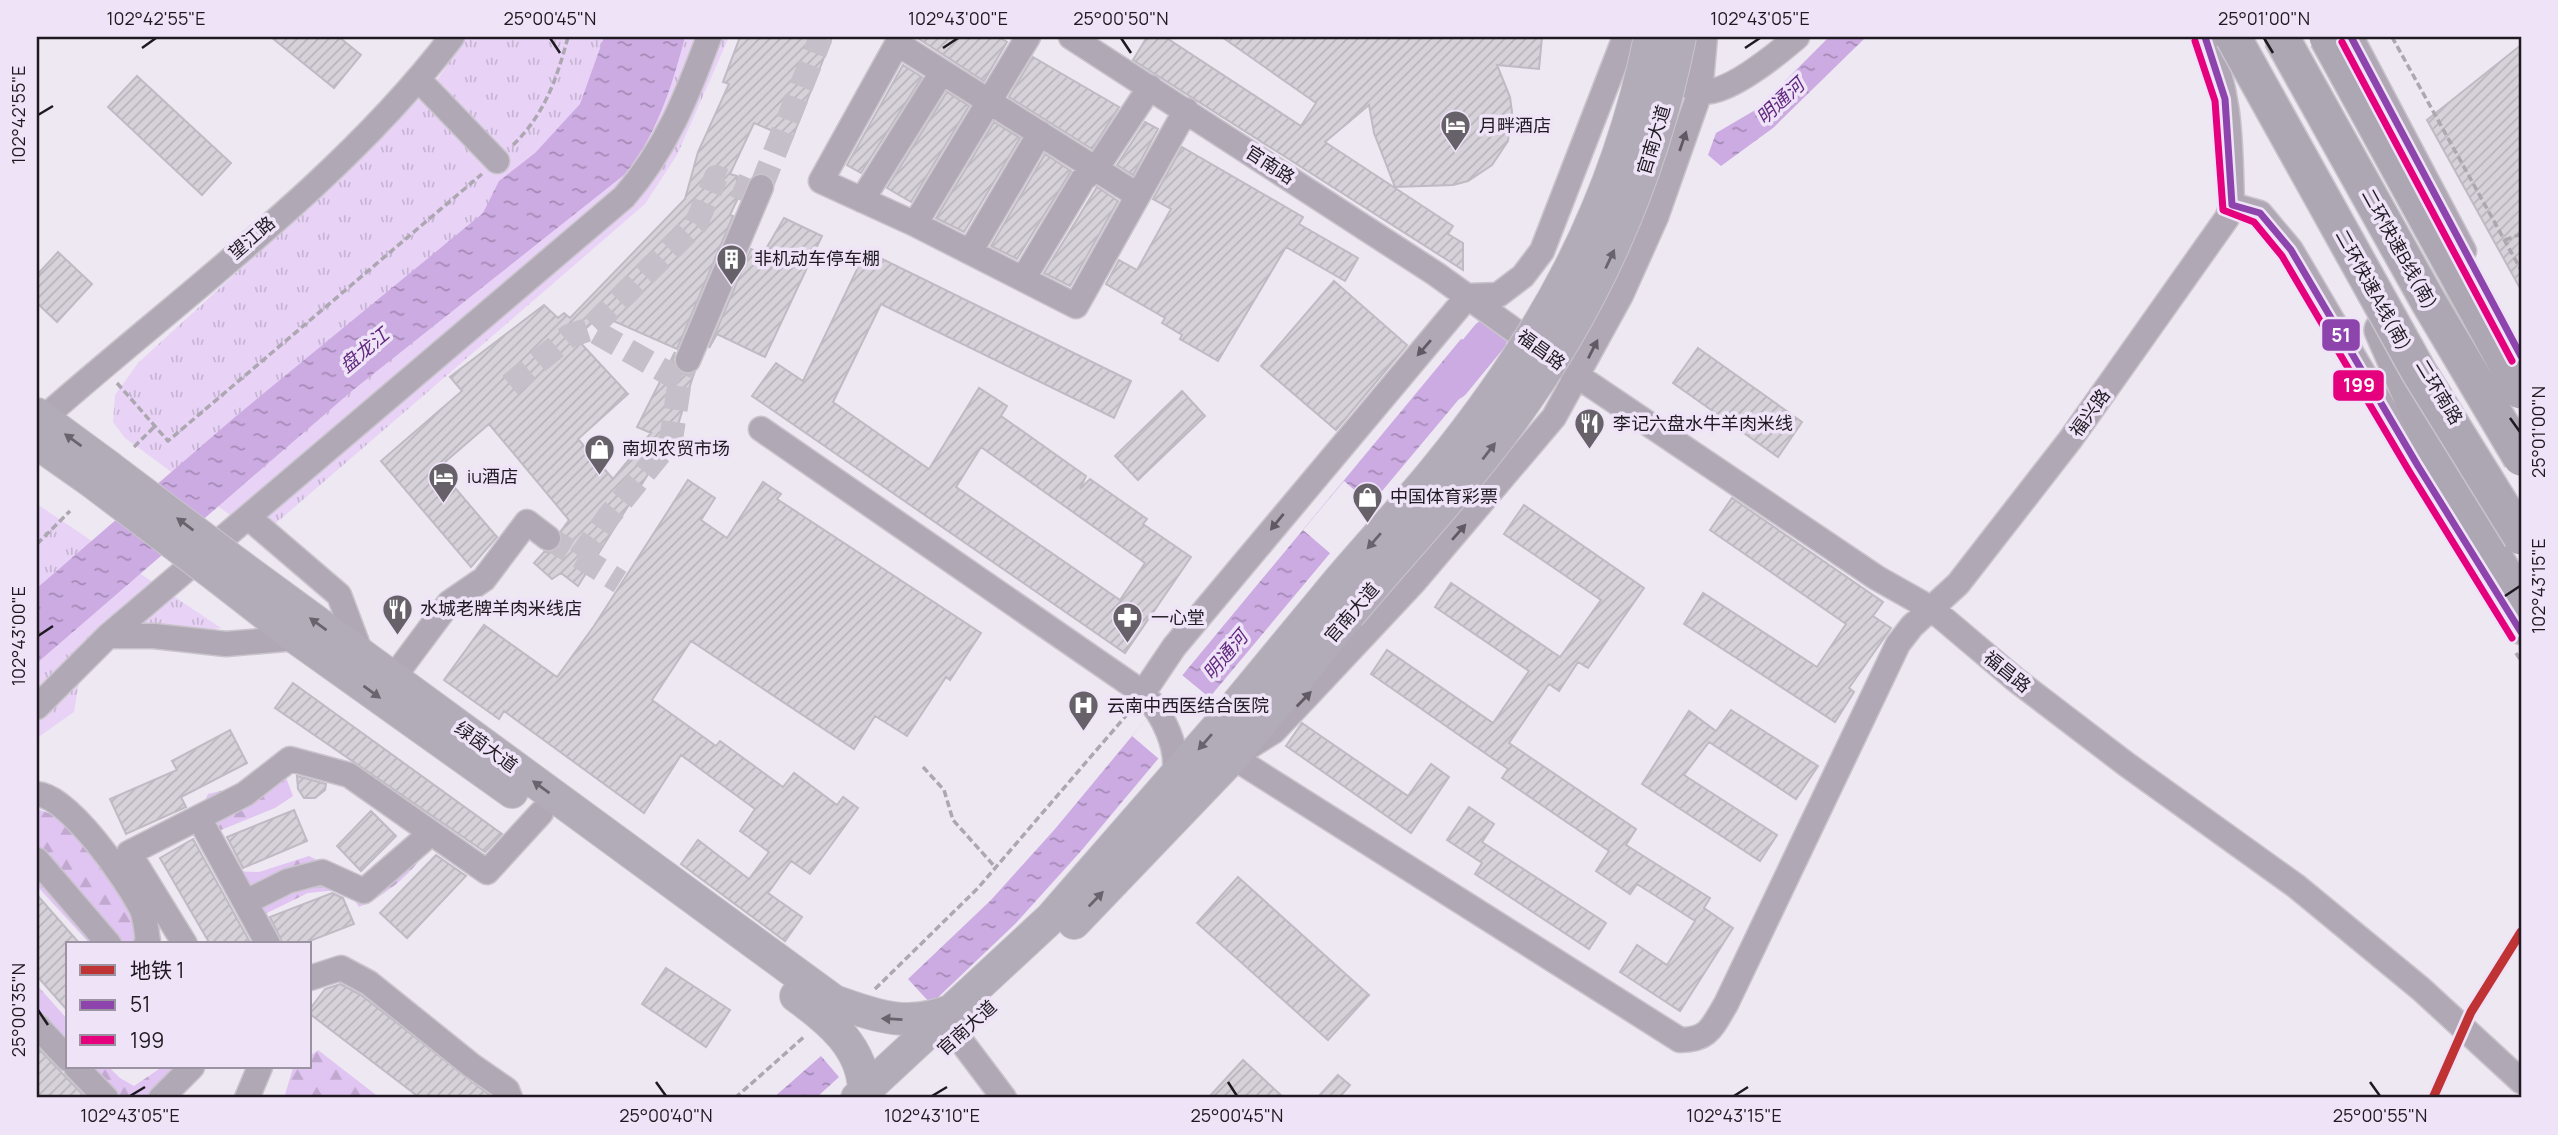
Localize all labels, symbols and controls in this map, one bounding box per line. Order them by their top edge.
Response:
text: 102°42'55"E [106,6,206,30]
text: 25°00'45"N [504,6,596,30]
text: 102°43'00"E [908,6,1008,30]
text: 25°00'50"N [1073,6,1169,30]
text: 102°43'05"E [1710,6,1810,30]
text: 25°01'00"N [2218,6,2310,30]
text: 102°42'55"E [6,65,30,165]
water label: 明通河 [1750,69,1813,130]
street label: 官南大道 [1631,102,1675,178]
hotel icon: 月畔酒店 [1439,109,1473,153]
place label: 月畔酒店 [1479,113,1551,137]
one-way arrow [1678,130,1689,151]
street label: 官南路 [1241,139,1300,189]
street label: 二环快速B线(南) [2357,184,2443,313]
street label: 望江路 [223,210,280,264]
street label: 二环快速A线(南) [2331,225,2417,354]
building icon: 非机动车停车棚 [714,242,748,286]
place label: 非机动车停车棚 [754,246,880,270]
one-way arrow [1604,249,1616,269]
line badge: 51 [2321,318,2361,352]
water label: 盘龙江 [334,320,396,378]
text: 51 [2331,322,2351,348]
street label: 福昌路 [1513,324,1570,375]
one-way arrow [1416,339,1432,357]
one-way arrow [1587,339,1598,359]
street label: 二环南路 [2411,354,2469,429]
line badge: 199 [2332,369,2385,402]
text: 199 [2343,372,2375,398]
street label: 福兴路 [2064,384,2115,441]
text: 25°01'00"N [2526,386,2550,478]
restaurant icon: 李记六盘水牛羊肉米线 [1573,407,1607,451]
place label: 李记六盘水牛羊肉米线 [1613,411,1793,435]
shop icon: 南坝农贸市场 [582,432,616,476]
one-way arrow [64,433,82,447]
place label: 南坝农贸市场 [622,436,730,460]
one-way arrow [1481,442,1495,460]
hotel icon: iu酒店 [427,460,461,504]
place label: iu酒店 [467,464,518,488]
shop icon: 中国体育彩票 [1350,480,1384,524]
place label: 中国体育彩票 [1390,484,1498,508]
one-way arrow [1269,512,1284,530]
one-way arrow [176,517,194,531]
one-way arrow [1450,524,1466,541]
one-way arrow [1366,532,1382,550]
text: 102°43'15"E [2526,538,2550,634]
street label: 官南大道 [1319,577,1384,647]
text: 102°43'00"E [6,586,30,686]
restaurant icon: 水城老牌羊肉米线店 [380,592,414,636]
place label: 水城老牌羊肉米线店 [420,596,582,620]
pharmacy icon: 一心堂 [1111,601,1145,645]
place label: 一心堂 [1151,605,1205,629]
one-way arrow [309,617,327,631]
water label: 明通河 [1197,622,1256,685]
street label: 福昌路 [1979,645,2036,698]
one-way arrow [363,685,381,699]
hospital icon: 云南中西医结合医院 [1067,689,1101,733]
one-way arrow [1296,690,1312,708]
place label: 云南中西医结合医院 [1107,693,1269,717]
street label: 绿茵大道 [450,715,523,777]
one-way arrow [1197,733,1213,751]
one-way arrow [532,781,550,795]
one-way arrow [1088,891,1105,908]
legend [66,942,312,1068]
text: 地铁 1 [130,956,184,984]
text: 25°00'35"N [6,963,30,1057]
text: 51 [130,990,150,1018]
street label: 官南大道 [932,994,1001,1060]
one-way arrow [881,1013,903,1024]
text: 199 [130,1026,164,1054]
text: 102°43'05"E [80,1103,180,1127]
text: 25°00'40"N [619,1103,713,1127]
text: 102°43'10"E [884,1103,980,1127]
text: 25°00'45"N [1191,1103,1283,1127]
text: 102°43'15"E [1686,1103,1782,1127]
text: 25°00'55"N [2333,1103,2427,1127]

